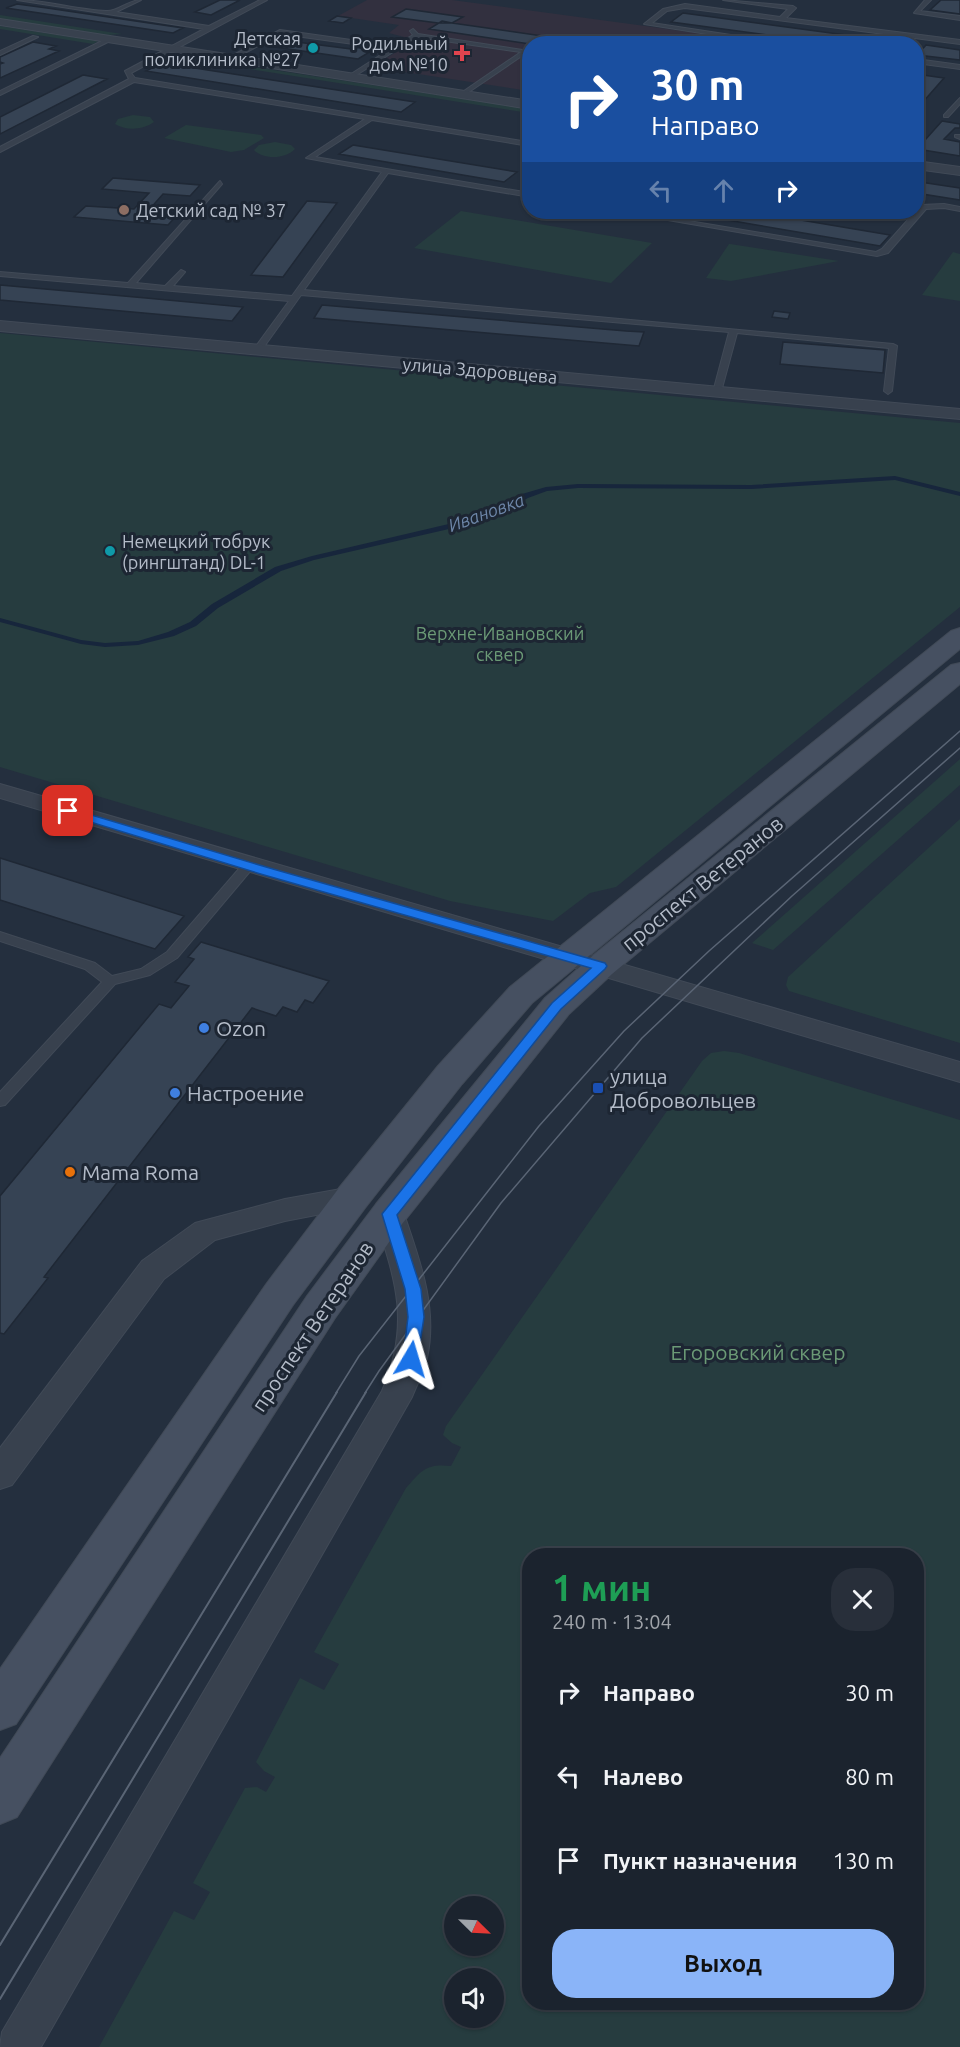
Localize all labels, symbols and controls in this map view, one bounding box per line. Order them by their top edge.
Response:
place label: Детская поликлиника №27 [144,28,301,69]
place label: Родильный дом №10 [351,33,448,74]
marker: Детская поликлиника №27 [306,41,320,55]
marker: Родильный дом №10 [453,44,471,62]
icon: right [552,60,630,138]
text: 30 m [651,61,745,108]
text: Направо [651,110,760,140]
icon: left [644,174,677,207]
icon: ahead [707,174,740,207]
icon: right [770,174,803,207]
place label: Детский сад № 37 [136,200,286,220]
marker: Детский сад № 37 [117,203,131,217]
street label: улица Здоровцева [402,353,558,387]
water label: Ивановка [445,489,527,535]
place label: Немецкий тобрук (рингштанд) DL-1 [122,531,270,573]
marker: Немецкий тобрук (рингштанд) DL-1 [103,544,117,558]
park label: Верхне-Ивановский сквер [416,623,584,664]
pin [42,785,93,836]
icon: arrive [51,794,84,827]
street label: проспект Ветеранов [617,811,787,955]
place label: Ozon [216,1016,266,1040]
marker: Ozon [197,1021,211,1035]
place label: улица Добровольцев [610,1064,756,1112]
place label: Настроение [187,1081,304,1105]
marker: улица Добровольцев [591,1081,605,1095]
marker: Настроение [168,1086,182,1100]
place label: Mama Roma [82,1160,199,1184]
marker: Mama Roma [63,1165,77,1179]
street label: проспект Ветеранов [246,1236,378,1416]
position arrow [379,1327,443,1391]
park label: Егоровский сквер [671,1340,846,1364]
text: 1 мин [552,1567,651,1608]
button: close [831,1568,894,1631]
text: 240 m · 13:04 [552,1610,672,1633]
icon: right [552,1676,585,1709]
text: Направо [603,1680,695,1705]
text: 30 m [845,1680,894,1705]
icon: left [552,1760,585,1793]
text: Налево [603,1764,683,1789]
text: 80 m [845,1764,894,1789]
icon: arrive [552,1844,585,1877]
text: Пункт назначения [603,1848,797,1873]
text: 130 m [833,1848,894,1873]
north arrow [444,1896,504,1956]
map controls [444,1896,504,2028]
button: Выход [552,1929,894,1998]
button: sound [444,1968,504,2028]

